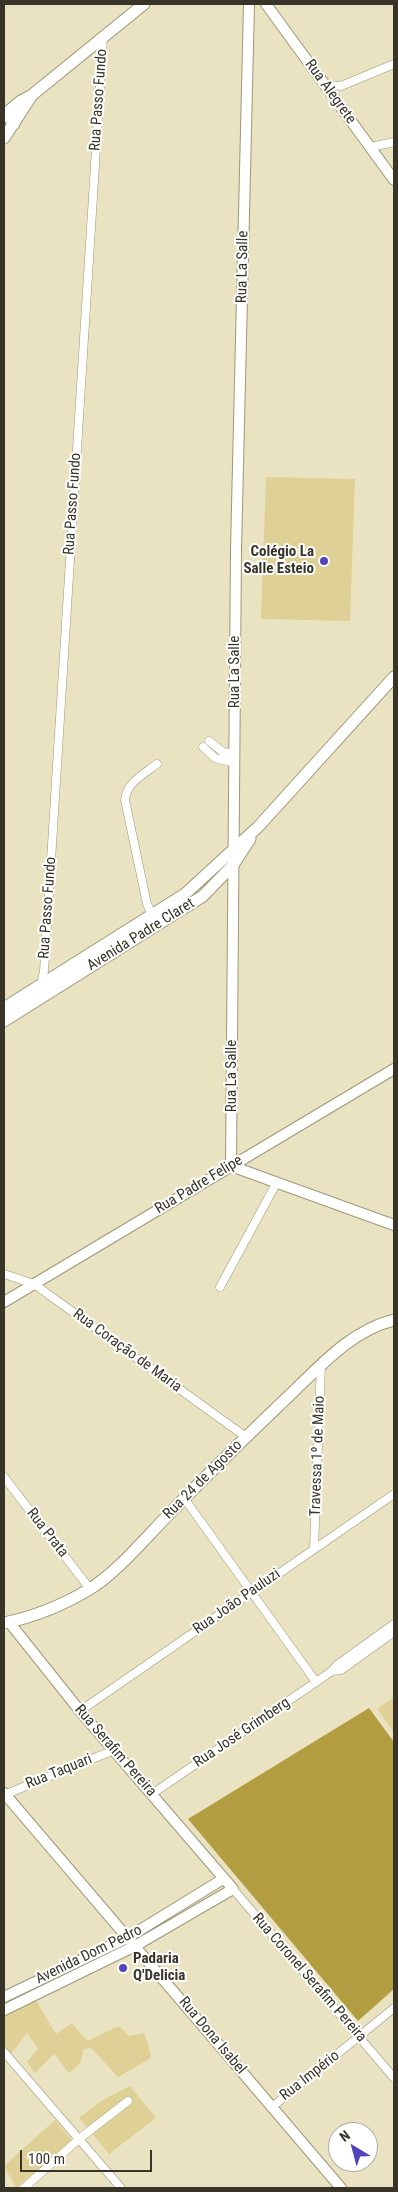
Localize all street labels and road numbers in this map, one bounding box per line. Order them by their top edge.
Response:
street label: Rua Passo Fundo [86,48,112,152]
street label: Rua Alegrete [301,56,359,128]
street label: Rua La Salle [233,231,253,303]
street label: Rua Passo Fundo [60,452,86,556]
street label: Rua La Salle [226,636,244,708]
street label: Rua Passo Fundo [35,856,61,960]
street label: Avenida Padre Claret [84,895,198,975]
street label: Rua La Salle [223,1040,241,1112]
street label: Rua Padre Felipe [152,1152,246,1218]
street label: Rua Coração de Maria [69,1305,185,1397]
street label: Travessa 1º de Maio [307,1395,329,1517]
street label: Rua 24 de Agosto [160,1437,246,1523]
street label: Rua Prata [22,1505,72,1561]
street label: Rua João Pauluzi [190,1565,284,1639]
street label: Rua José Grimberg [190,1694,294,1772]
street label: Rua Serafim Pereira [70,1701,160,1801]
street label: Rua Taquari [23,1751,95,1793]
street label: Rua Coronel Serafim Pereira [248,1910,370,2046]
street label: Avenida Dom Pedro [33,1922,145,1988]
street label: Rua Dona Isabel [174,1994,250,2078]
street label: Rua Império [277,2047,343,2105]

